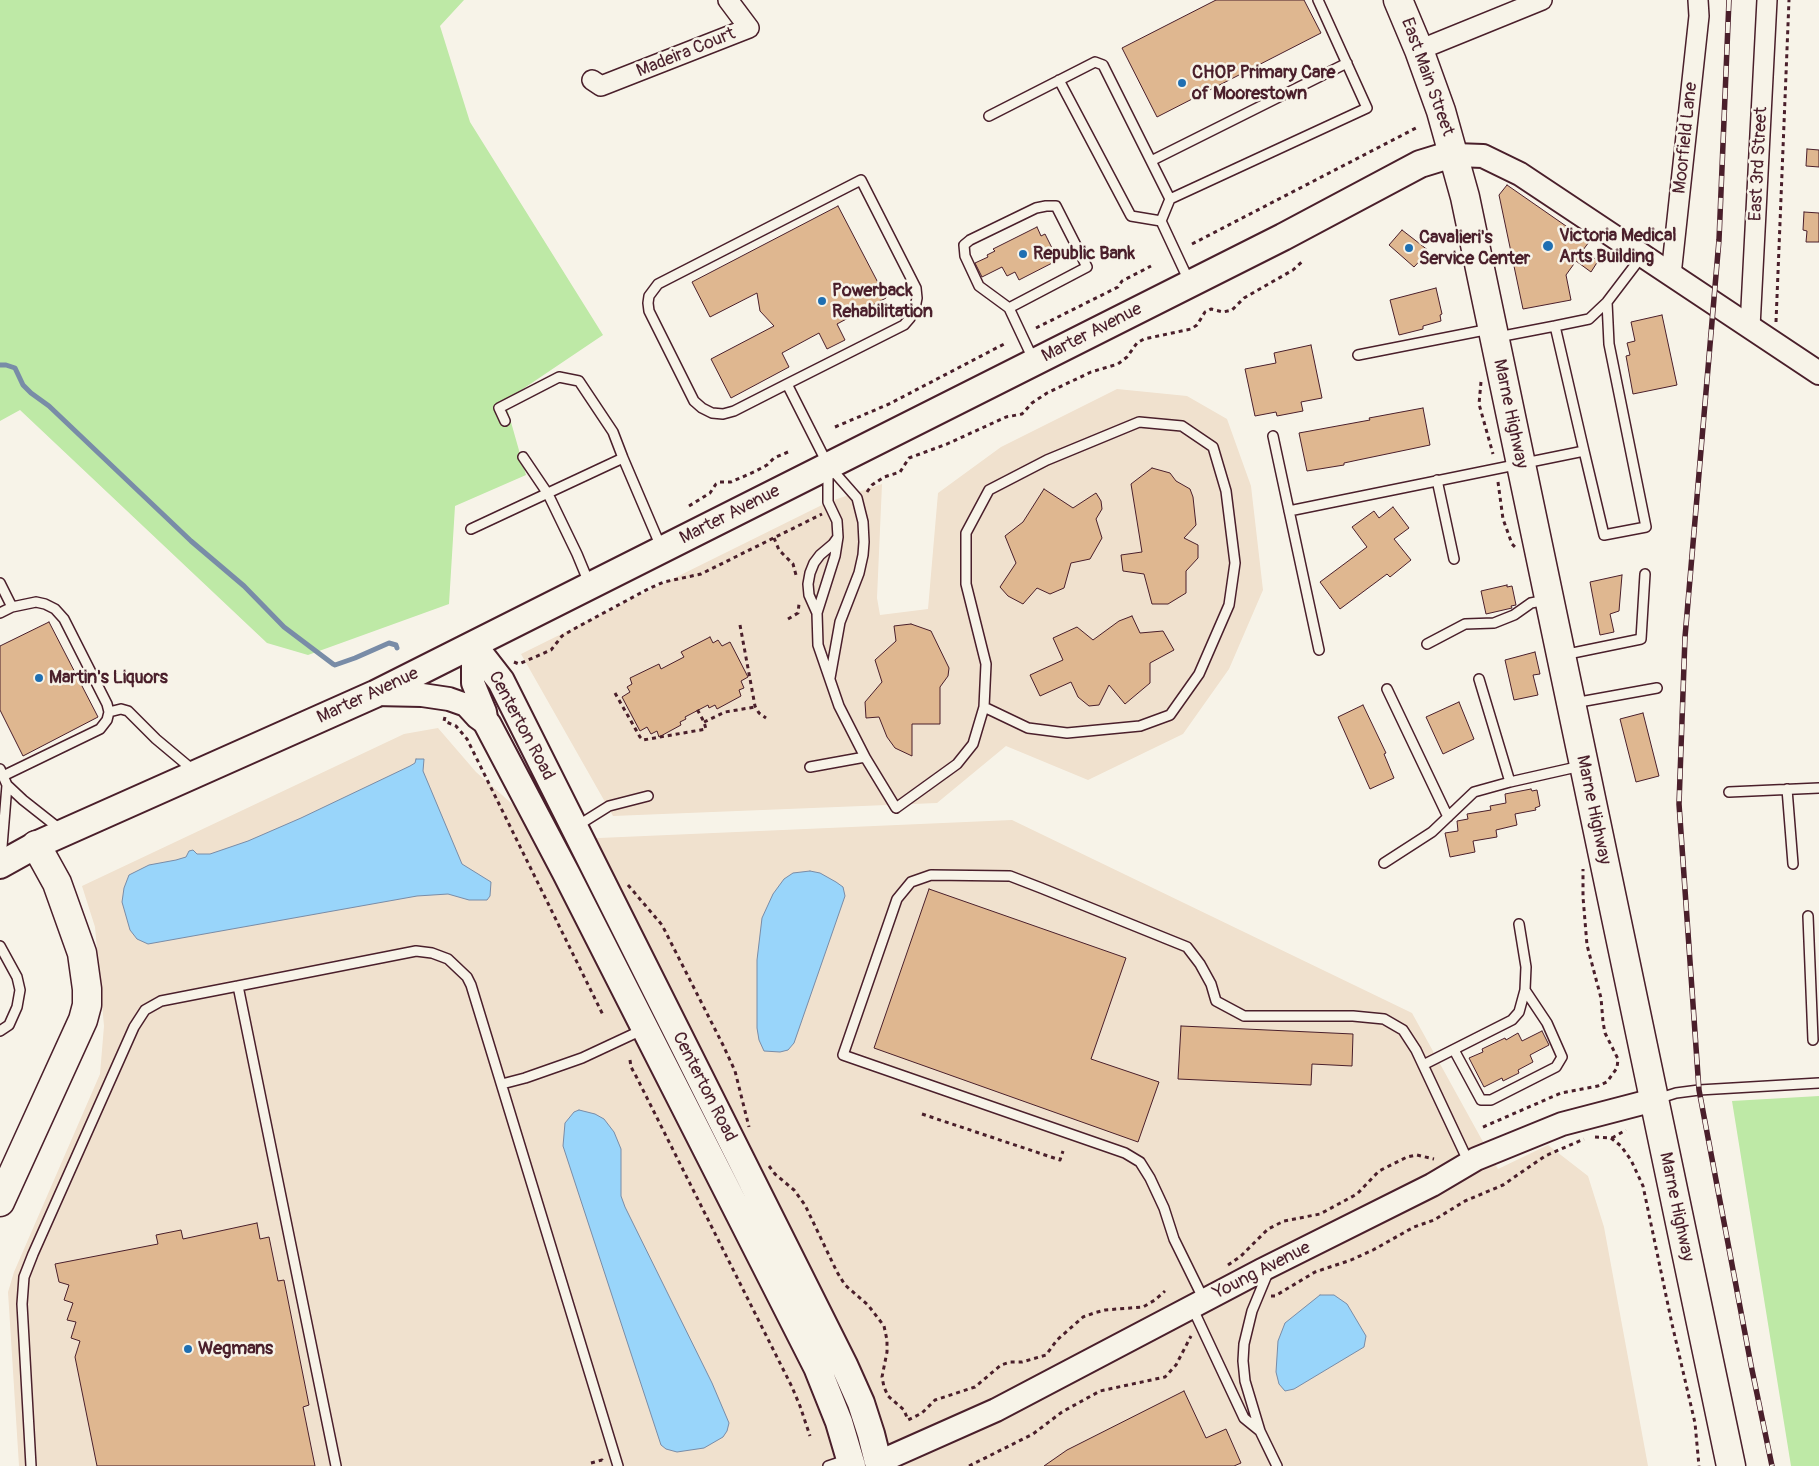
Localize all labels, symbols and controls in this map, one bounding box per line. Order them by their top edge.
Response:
street label: East Main Street [1396,15,1458,139]
street label: Madeira Court [633,23,739,83]
place label: CHOP Primary Care of Moorestown [1192,62,1335,104]
marker: CHOP Primary Care of Moorestown [1176,77,1188,89]
street label: Moorfield Lane [1669,81,1703,195]
street label: East 3rd Street [1745,106,1773,222]
place label: Victoria Medical Arts Building [1559,225,1677,268]
place label: Cavalieri's Service Center [1419,227,1530,270]
marker: Victoria Medical Arts Building [1541,239,1555,253]
marker: Cavalieri's Service Center [1403,242,1415,254]
place label: Republic Bank [1033,243,1135,265]
marker: Republic Bank [1017,248,1029,260]
place label: Powerback Rehabilitation [832,280,933,322]
marker: Powerback Rehabilitation [816,295,828,307]
street label: Marter Avenue [1038,299,1146,367]
street label: Marne Highway [1488,357,1532,471]
street label: Marter Avenue [676,481,784,549]
street label: Marter Avenue [314,663,422,729]
place label: Martin's Liquors [49,667,168,689]
street label: Centerton Road [483,668,559,784]
marker: Martin's Liquors [33,672,45,684]
street label: Marne Highway [1571,753,1615,867]
street label: Centerton Road [667,1029,741,1145]
street label: Marne Highway [1654,1150,1698,1264]
street label: Young Avenue [1210,1237,1314,1305]
place label: Wegmans [198,1338,273,1360]
marker: Wegmans [182,1343,194,1355]

